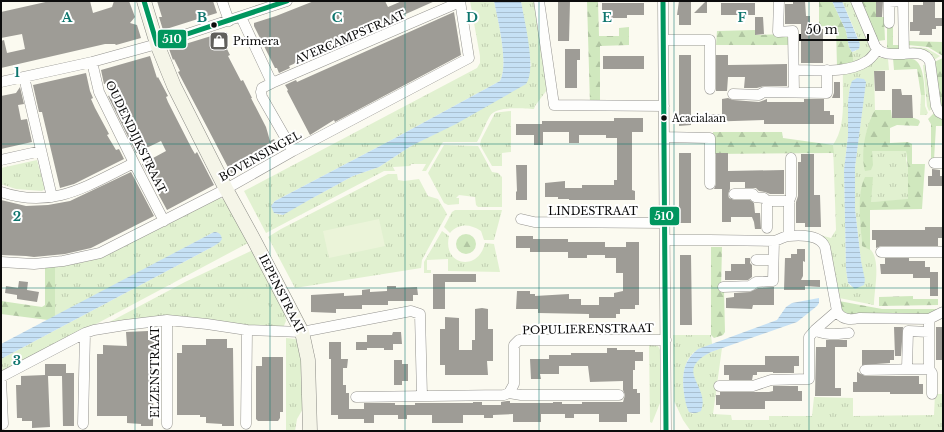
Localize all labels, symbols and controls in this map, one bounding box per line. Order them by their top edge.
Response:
street label: AVERCAMPSTRAAT [293,8,407,66]
text: A [61,9,73,26]
text: B [197,9,207,26]
text: D [466,9,478,26]
text: E [602,9,612,26]
text: F [738,9,747,26]
scale bar [800,16,868,42]
unlabelled marker [209,20,219,30]
text: 50 m [806,22,838,37]
line badge: 510 [157,29,187,49]
shop icon: Primera [208,30,230,52]
text: 510 [162,32,182,46]
place label: Primera [233,34,280,48]
text: 1 [14,64,20,81]
street label: OUDENDIJKSTRAAT [103,78,170,196]
place label: Acacialaan [671,112,726,125]
marker: Acacialaan [659,113,669,123]
street label: BOVENSINGEL [216,128,304,184]
street label: LINDESTRAAT [548,204,638,218]
line badge: 510 [649,206,680,226]
text: 2 [13,208,21,225]
text: 510 [654,209,674,223]
street label: IEPENSTRAAT [256,252,308,336]
street label: POPULIERENSTRAAT [522,321,654,337]
street label: ELZENSTRAAT [148,326,162,418]
text: 3 [13,352,21,369]

